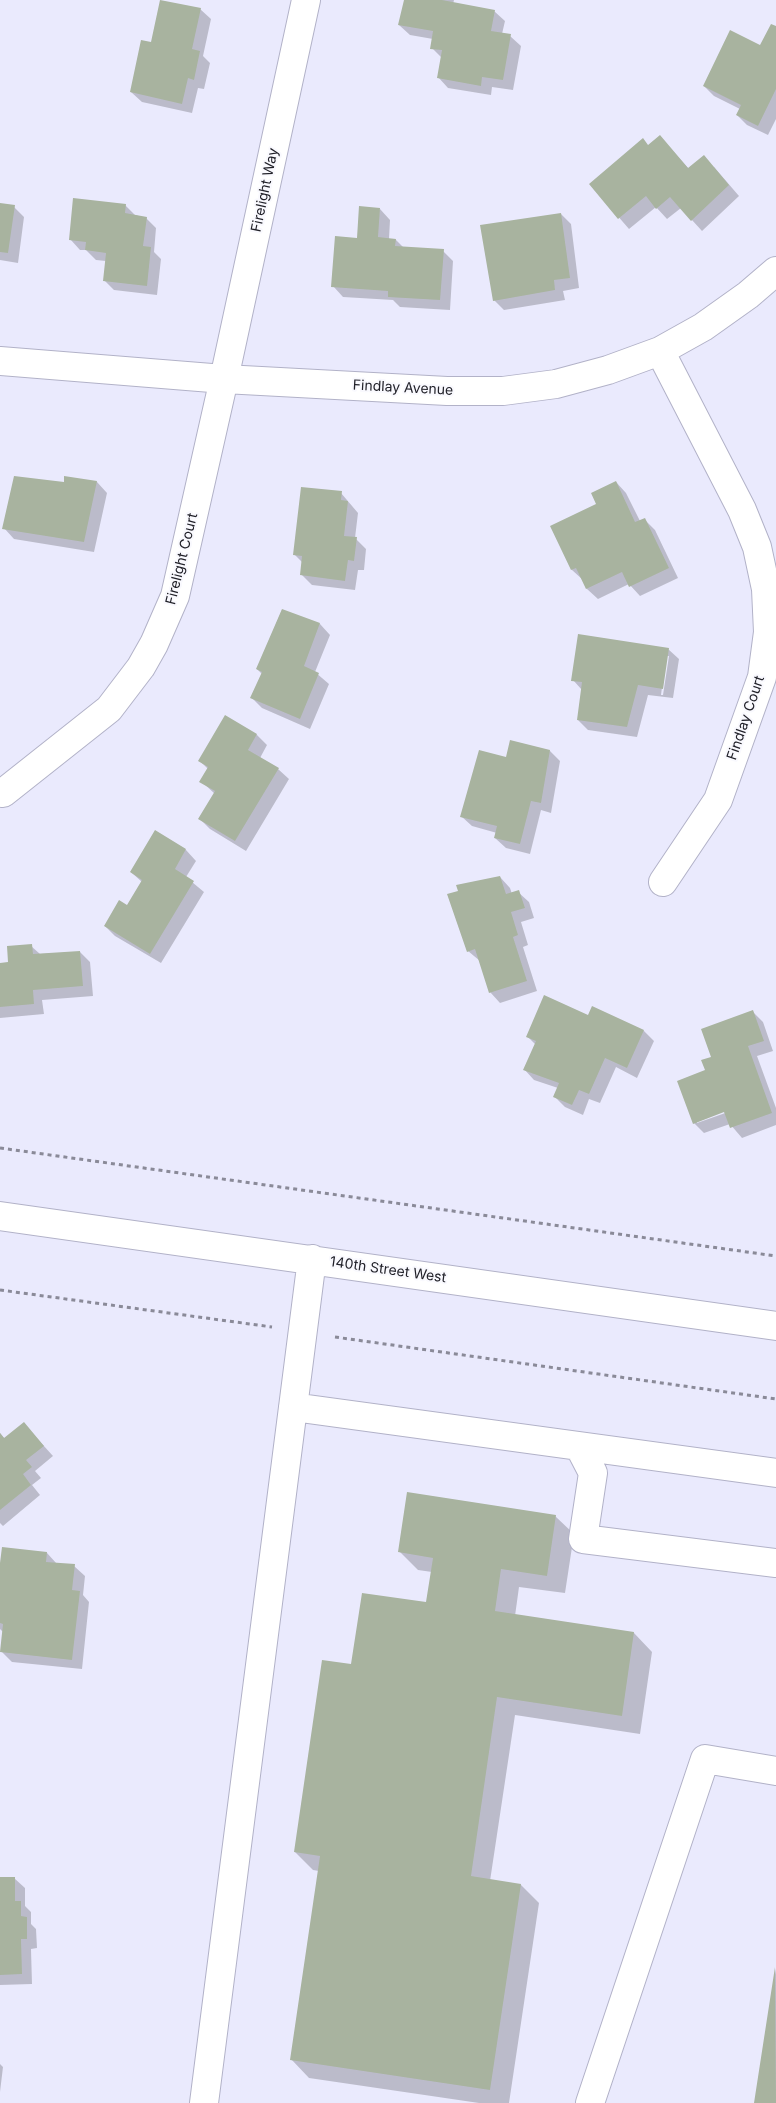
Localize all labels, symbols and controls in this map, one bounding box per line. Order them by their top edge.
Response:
street label: Firelight Way [248,146,282,234]
street label: Findlay Avenue [352,377,454,399]
street label: Firelight Court [162,511,202,607]
street label: Findlay Court [724,674,768,762]
street label: 140th Street West [329,1254,447,1286]

